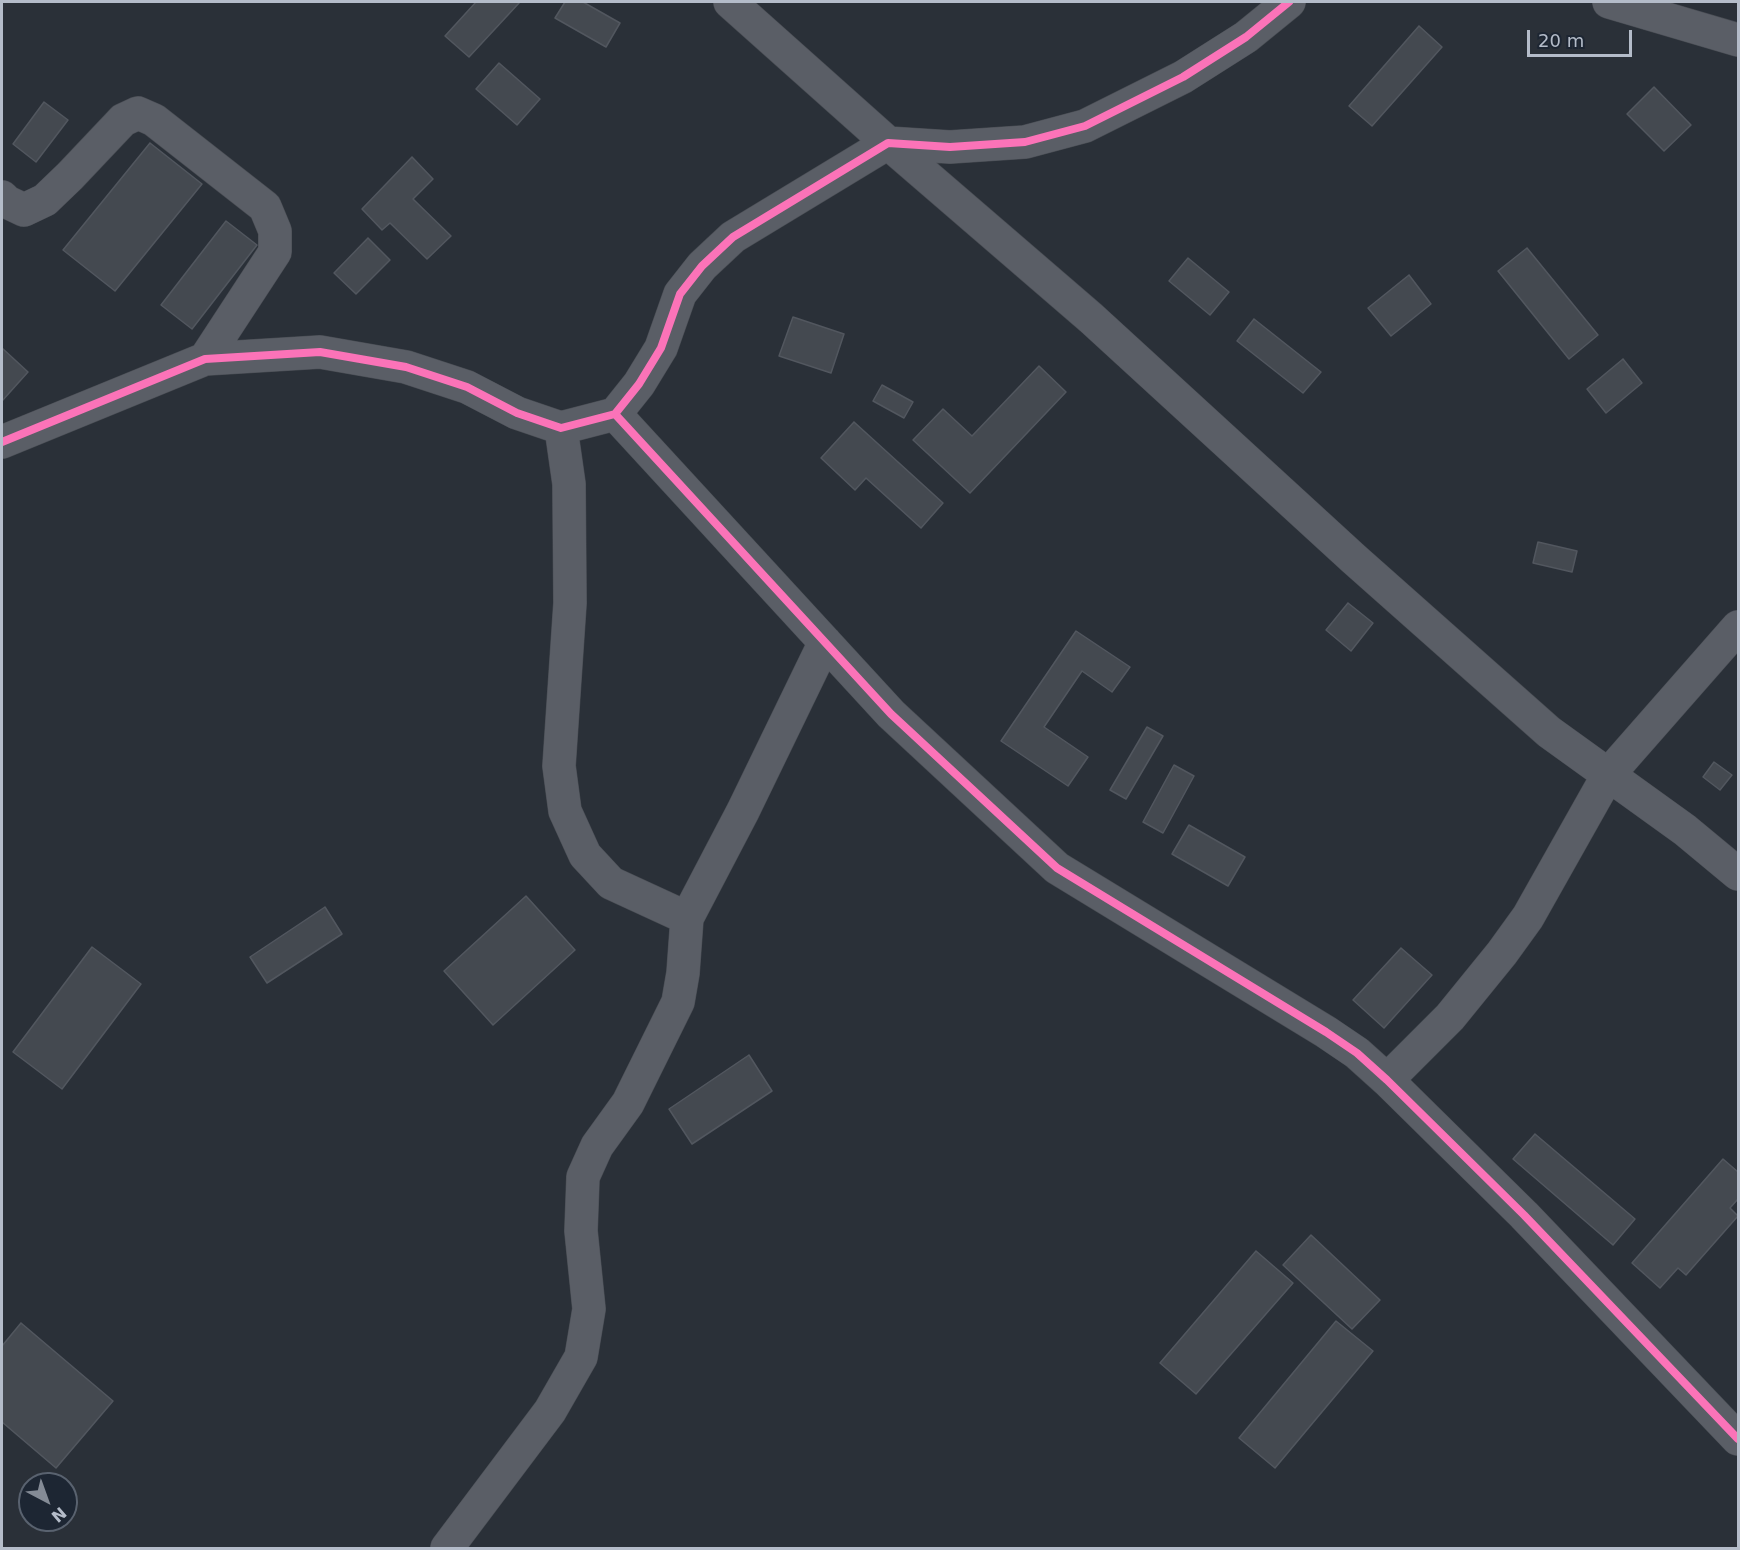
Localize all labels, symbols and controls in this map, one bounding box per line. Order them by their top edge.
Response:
scale bar [1530,18,1635,56]
text: 20 m [1538,30,1584,51]
north arrow [18,1472,78,1532]
text: N [48,1503,70,1526]

